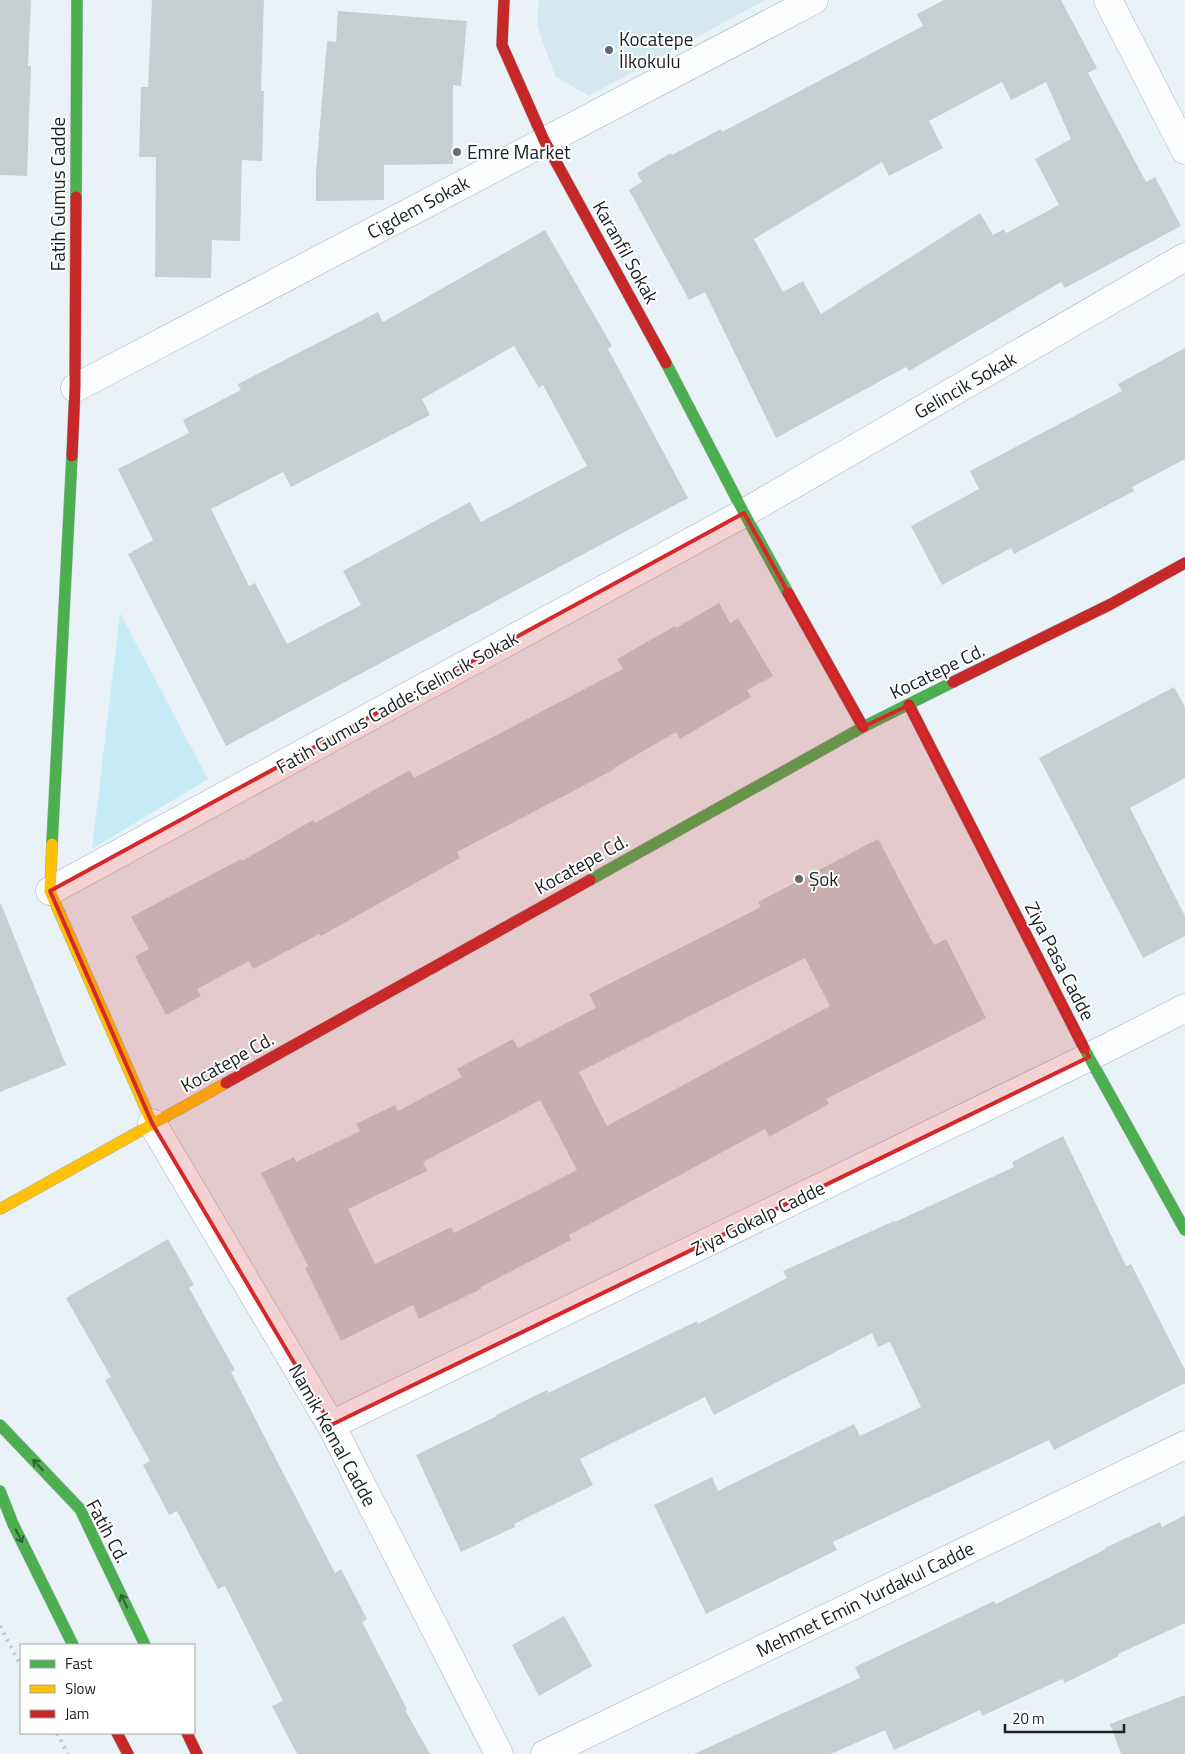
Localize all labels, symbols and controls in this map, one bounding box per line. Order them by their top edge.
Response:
place label: Kocatepe İlkokulu [619,24,693,75]
marker: Kocatepe İlkokulu [603,44,615,56]
street label: Fatih Gumus Cadde [43,117,72,271]
place label: Emre Market [467,137,571,166]
marker: Emre Market [451,146,463,158]
street label: Cigdem Sokak [362,167,474,246]
street label: Karanfil Sokak [586,195,667,308]
street label: Gelincik Sokak [908,344,1021,426]
street label: Fatih Gumus Cadde;Gelincik Sokak [270,623,523,780]
street label: Kocatepe Cd. [884,635,989,706]
street label: Kocatepe Cd. [529,826,633,901]
place label: Şok [809,864,838,893]
marker: Şok [793,873,805,885]
street label: Ziya Pasa Cadde [1018,896,1103,1025]
street label: Kocatepe Cd. [175,1024,279,1099]
street label: Ziya Gokalp Cadde [686,1173,830,1262]
street label: Namik Kemal Cadde [282,1358,385,1511]
one-way arrow [32,1459,44,1472]
street label: Fatih Cd. [80,1494,137,1568]
one-way arrow [14,1528,24,1543]
street label: Mehmet Emin Yurdakul Cadde [751,1533,979,1664]
one-way arrow [119,1594,128,1609]
legend [20,1644,195,1734]
text: Fast [65,1652,93,1675]
text: Slow [65,1677,96,1700]
text: Jam [65,1702,89,1725]
scale bar [1005,1702,1124,1734]
text: 20 m [1012,1707,1045,1730]

